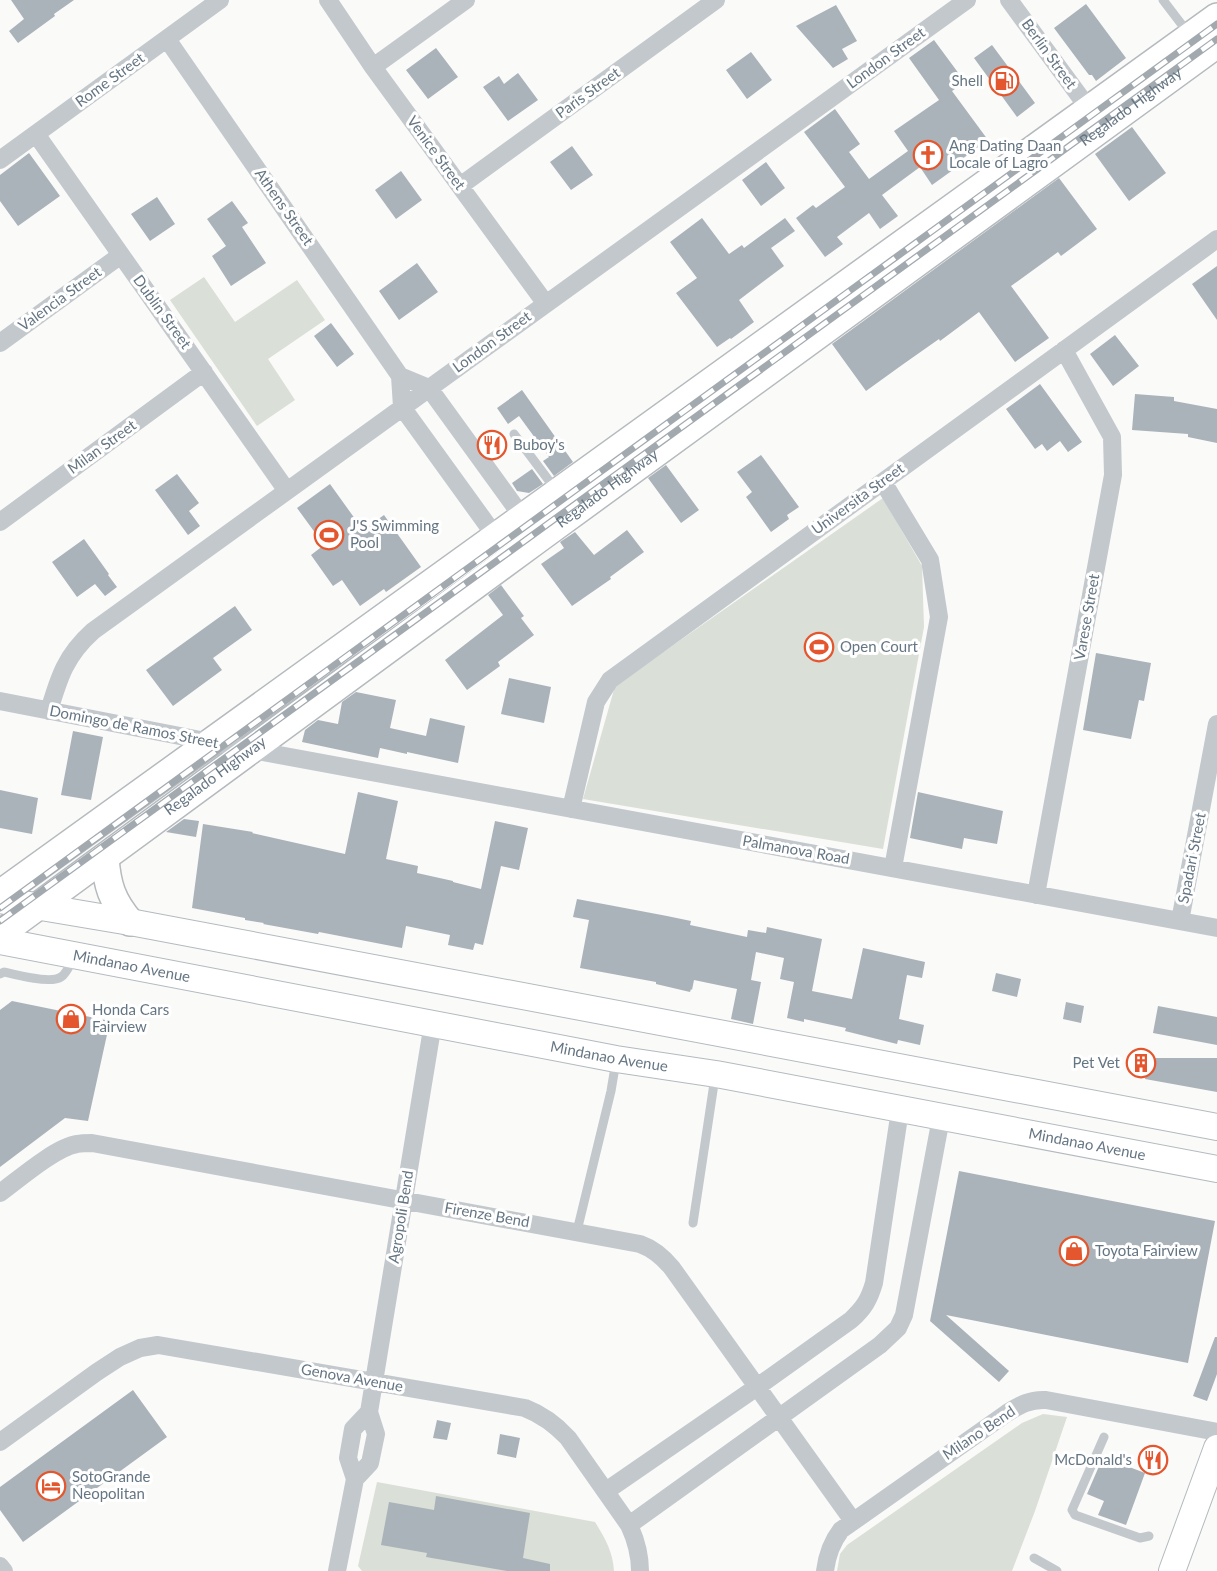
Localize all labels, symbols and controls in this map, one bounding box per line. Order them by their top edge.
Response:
street label: Berlin Street [1018,15,1081,92]
street label: London Street [843,22,929,92]
street label: Rome Street [71,48,148,110]
street label: Paris Street [552,62,624,122]
street label: Regalado Highway [1076,63,1185,149]
fuel station icon: Shell [988,65,1020,97]
place label: Shell [952,71,983,89]
street label: Venice Street [404,112,470,193]
place label: Ang Dating Daan Locale of Lagro [949,136,1061,171]
church icon: Ang Dating Daan Locale of Lagro [912,139,944,171]
street label: Athens Street [252,165,318,249]
street label: Valencia Street [15,262,105,334]
street label: Dublin Street [130,271,196,352]
street label: London Street [449,306,535,376]
street label: Milan Street [64,415,140,477]
restaurant icon: Buboy's [476,429,508,461]
place label: Buboy's [513,435,565,453]
street label: Regalado Highway [552,445,661,531]
street label: Universita Street [808,458,908,538]
place label: J'S Swimming Pool [350,516,439,551]
sports icon: J'S Swimming Pool [313,519,345,551]
street label: Varese Street [1070,572,1103,661]
sports icon: Open Court [803,631,835,663]
place label: Open Court [840,637,919,655]
street label: Domingo de Ramos Street [48,701,221,751]
street label: Regalado Highway [160,732,269,818]
street label: Spadari Street [1173,810,1209,905]
street label: Palmanova Road [741,831,851,867]
street label: Mindanao Avenue [72,945,192,985]
place label: Honda Cars Fairview [92,1000,169,1035]
shop icon: Honda Cars Fairview [55,1003,87,1035]
street label: Mindanao Avenue [549,1037,669,1075]
building icon: Pet Vet [1125,1047,1157,1079]
place label: Pet Vet [1073,1053,1121,1071]
street label: Mindanao Avenue [1027,1123,1148,1163]
street label: Agropoli Bend [384,1169,416,1265]
street label: Firenze Bend [443,1198,531,1230]
shop icon: Toyota Fairview [1058,1235,1090,1267]
place label: Toyota Fairview [1095,1241,1198,1259]
street label: Genova Avenue [300,1359,405,1395]
street label: Milano Bend [939,1401,1018,1463]
restaurant icon: McDonald's [1137,1444,1169,1476]
place label: McDonald's [1054,1450,1132,1468]
place label: SotoGrande Neopolitan [72,1467,151,1502]
hotel icon: SotoGrande Neopolitan [35,1470,67,1502]

